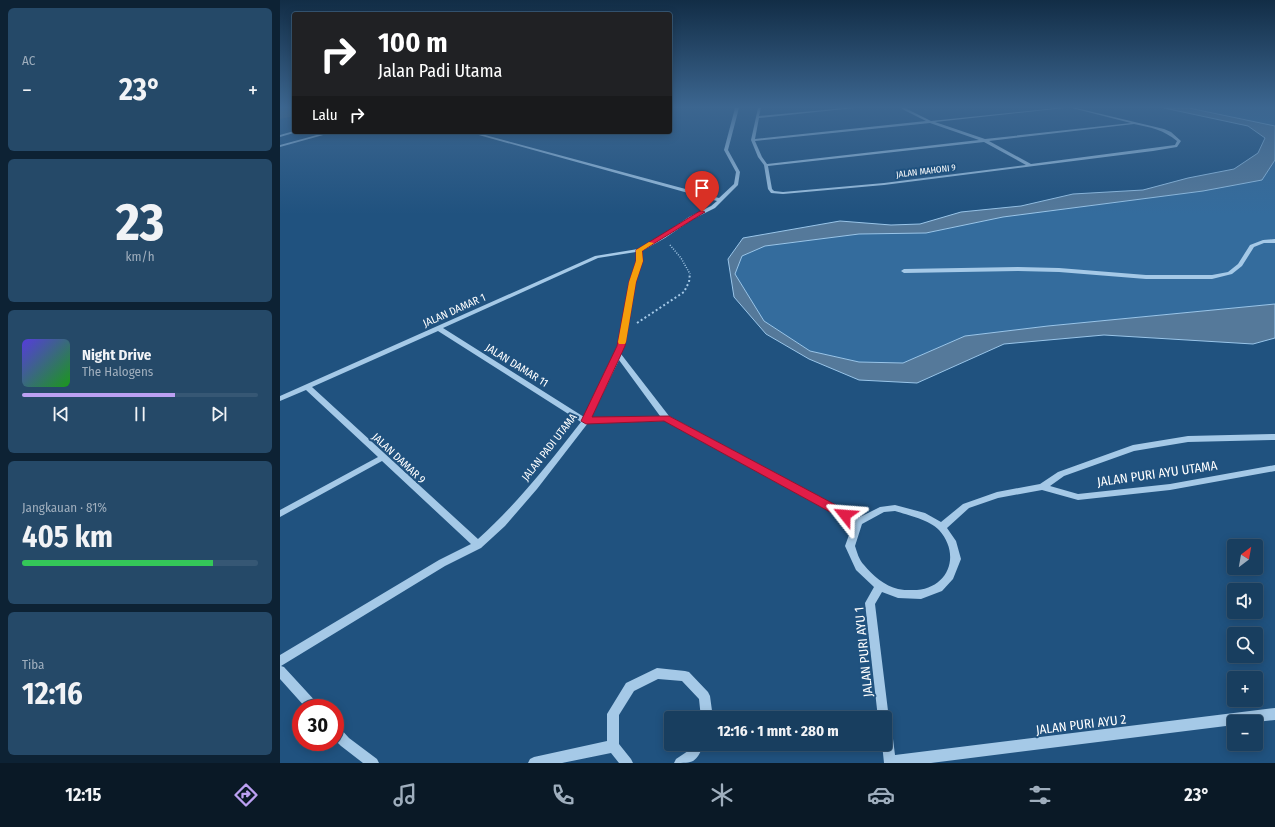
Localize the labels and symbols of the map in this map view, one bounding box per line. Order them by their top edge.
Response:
street label: JALAN MAHONI 9 [896,162,956,180]
pin [685,171,719,212]
street label: JALAN DAMAR 1 [421,291,488,330]
street label: JALAN DAMAR 11 [483,341,550,390]
street label: JALAN PADI UTAMA [519,411,580,484]
street label: JALAN DAMAR 9 [369,430,428,486]
street label: JALAN PURI AYU UTAMA [1096,458,1218,489]
position arrow [824,494,866,536]
north arrow [1227,539,1263,575]
street label: JALAN PURI AYU 1 [851,606,876,698]
speed limit sign: 30 [292,699,344,751]
street label: JALAN PURI AYU 2 [1035,711,1127,737]

